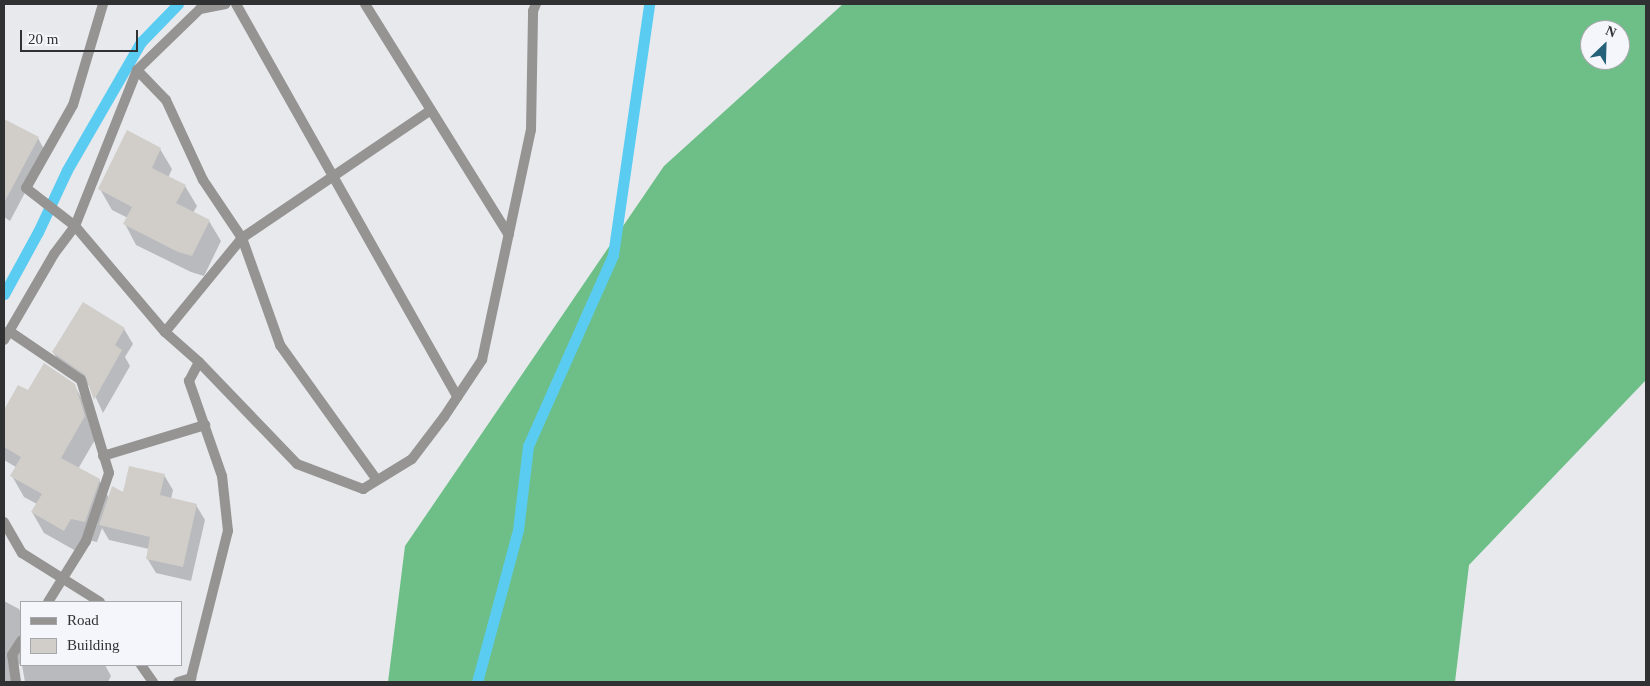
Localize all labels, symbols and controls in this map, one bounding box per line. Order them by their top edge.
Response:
scale bar [22,20,140,52]
north arrow [1580,20,1630,70]
text: N [1603,23,1619,41]
text: 20 m [28,31,58,47]
legend [20,601,182,666]
text: Road [67,612,99,628]
text: Building [67,637,120,653]

